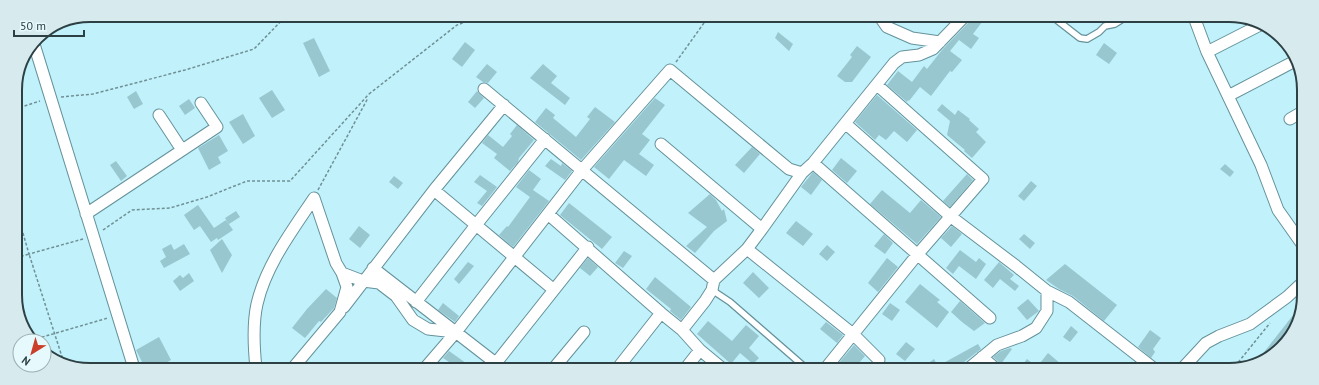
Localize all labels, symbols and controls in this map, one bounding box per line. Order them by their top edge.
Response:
scale bar [14,12,84,38]
text: 50 m [20,18,46,33]
north arrow [12,333,52,373]
text: N [19,353,33,369]

